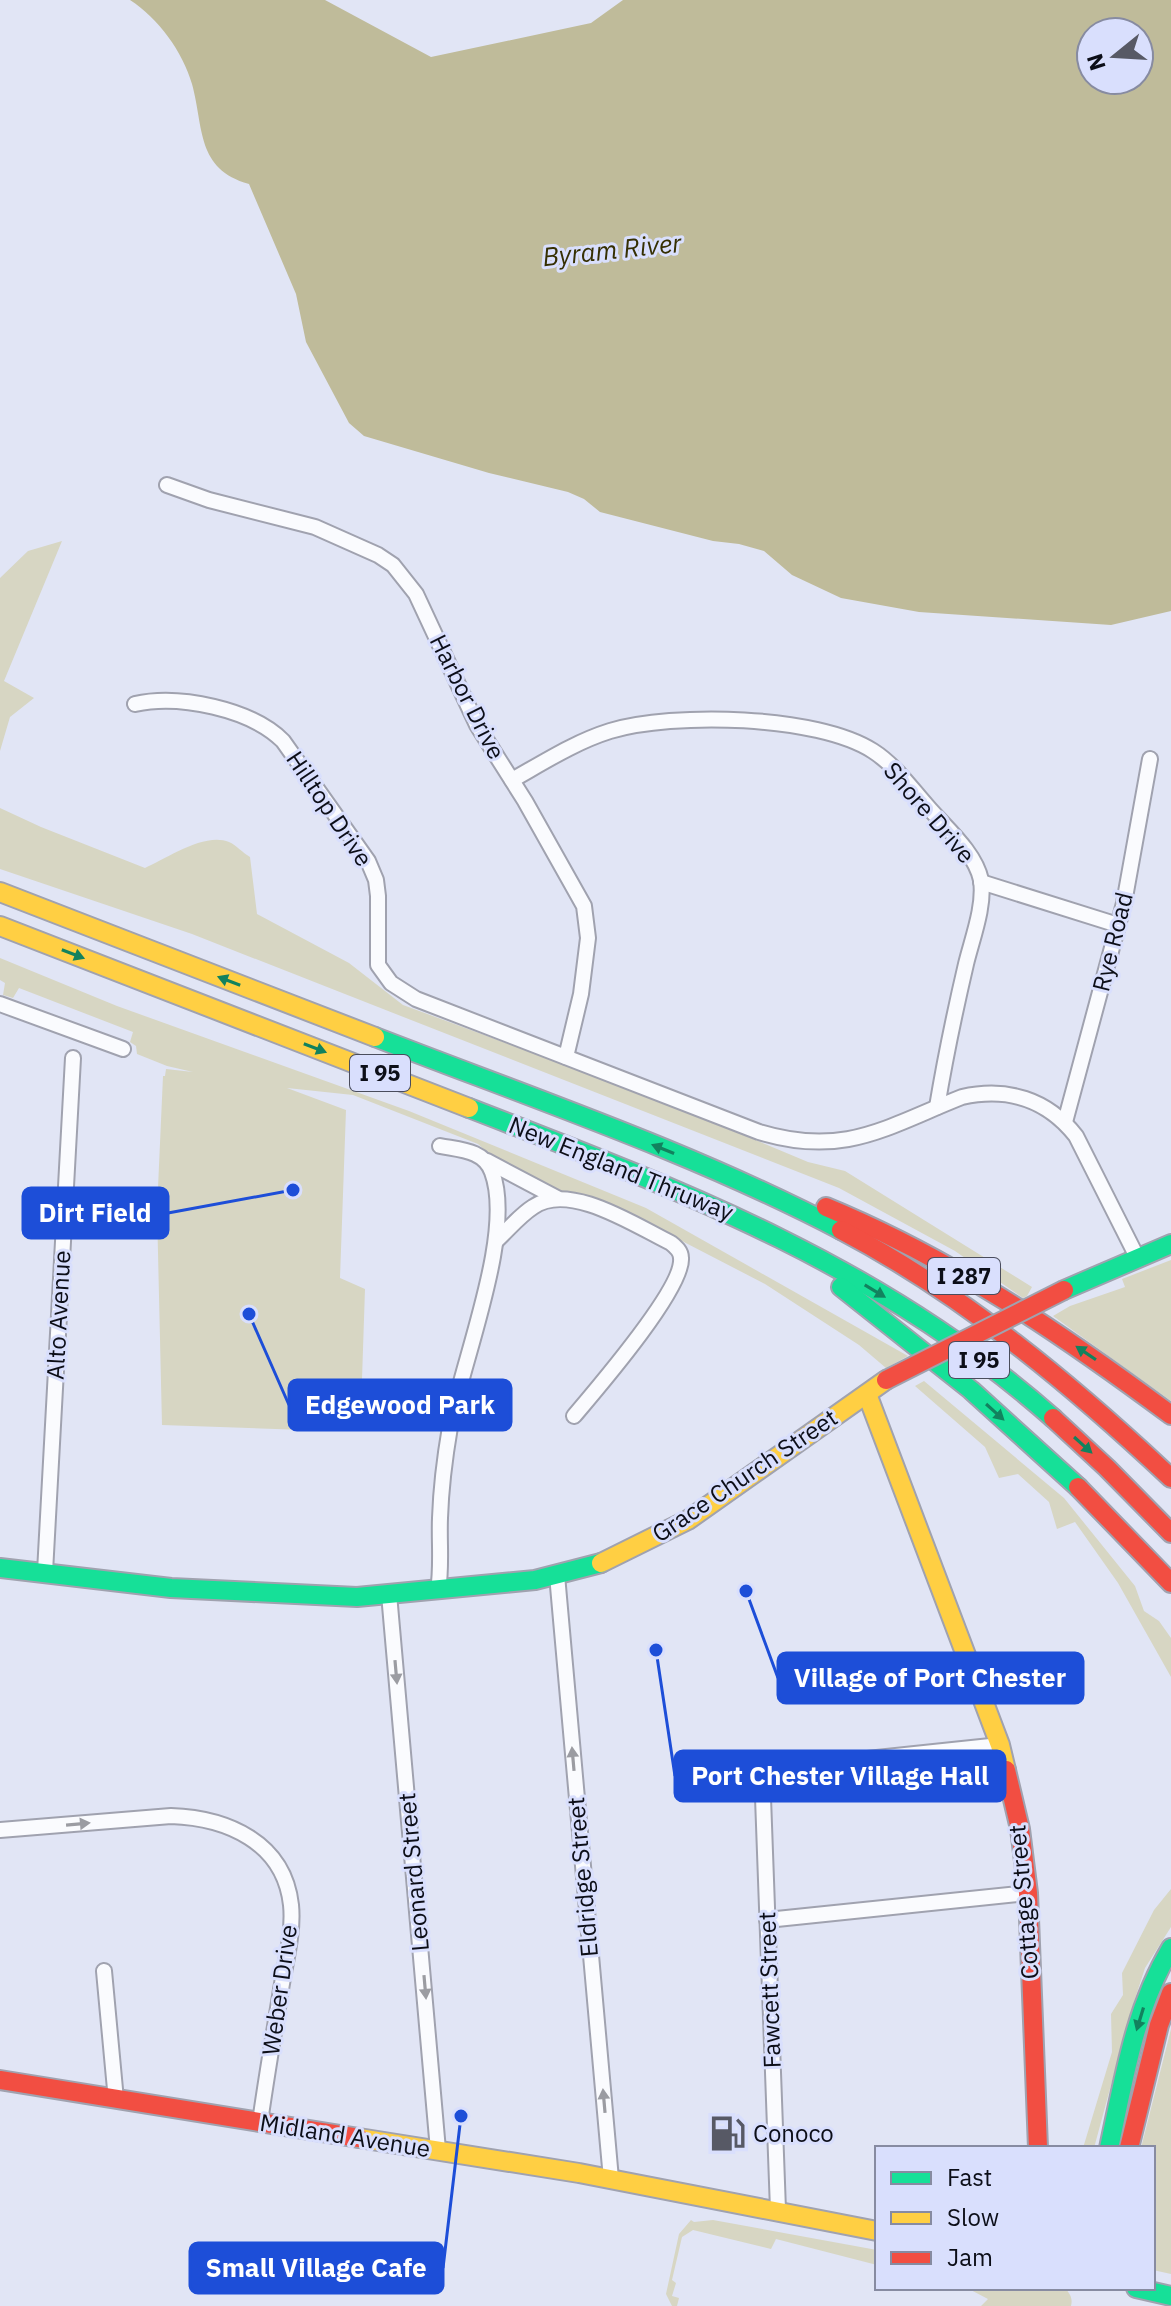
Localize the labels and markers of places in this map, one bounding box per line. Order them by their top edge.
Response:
callout: Dirt Field [23,1188,168,1238]
callout: Edgewood Park [289,1380,511,1430]
callout: Village of Port Chester [778,1653,1083,1703]
callout: Port Chester Village Hall [675,1751,1005,1801]
fuel station icon: Conoco [708,2115,746,2153]
place label: Conoco [753,2117,834,2149]
callout: Small Village Cafe [190,2243,443,2293]

